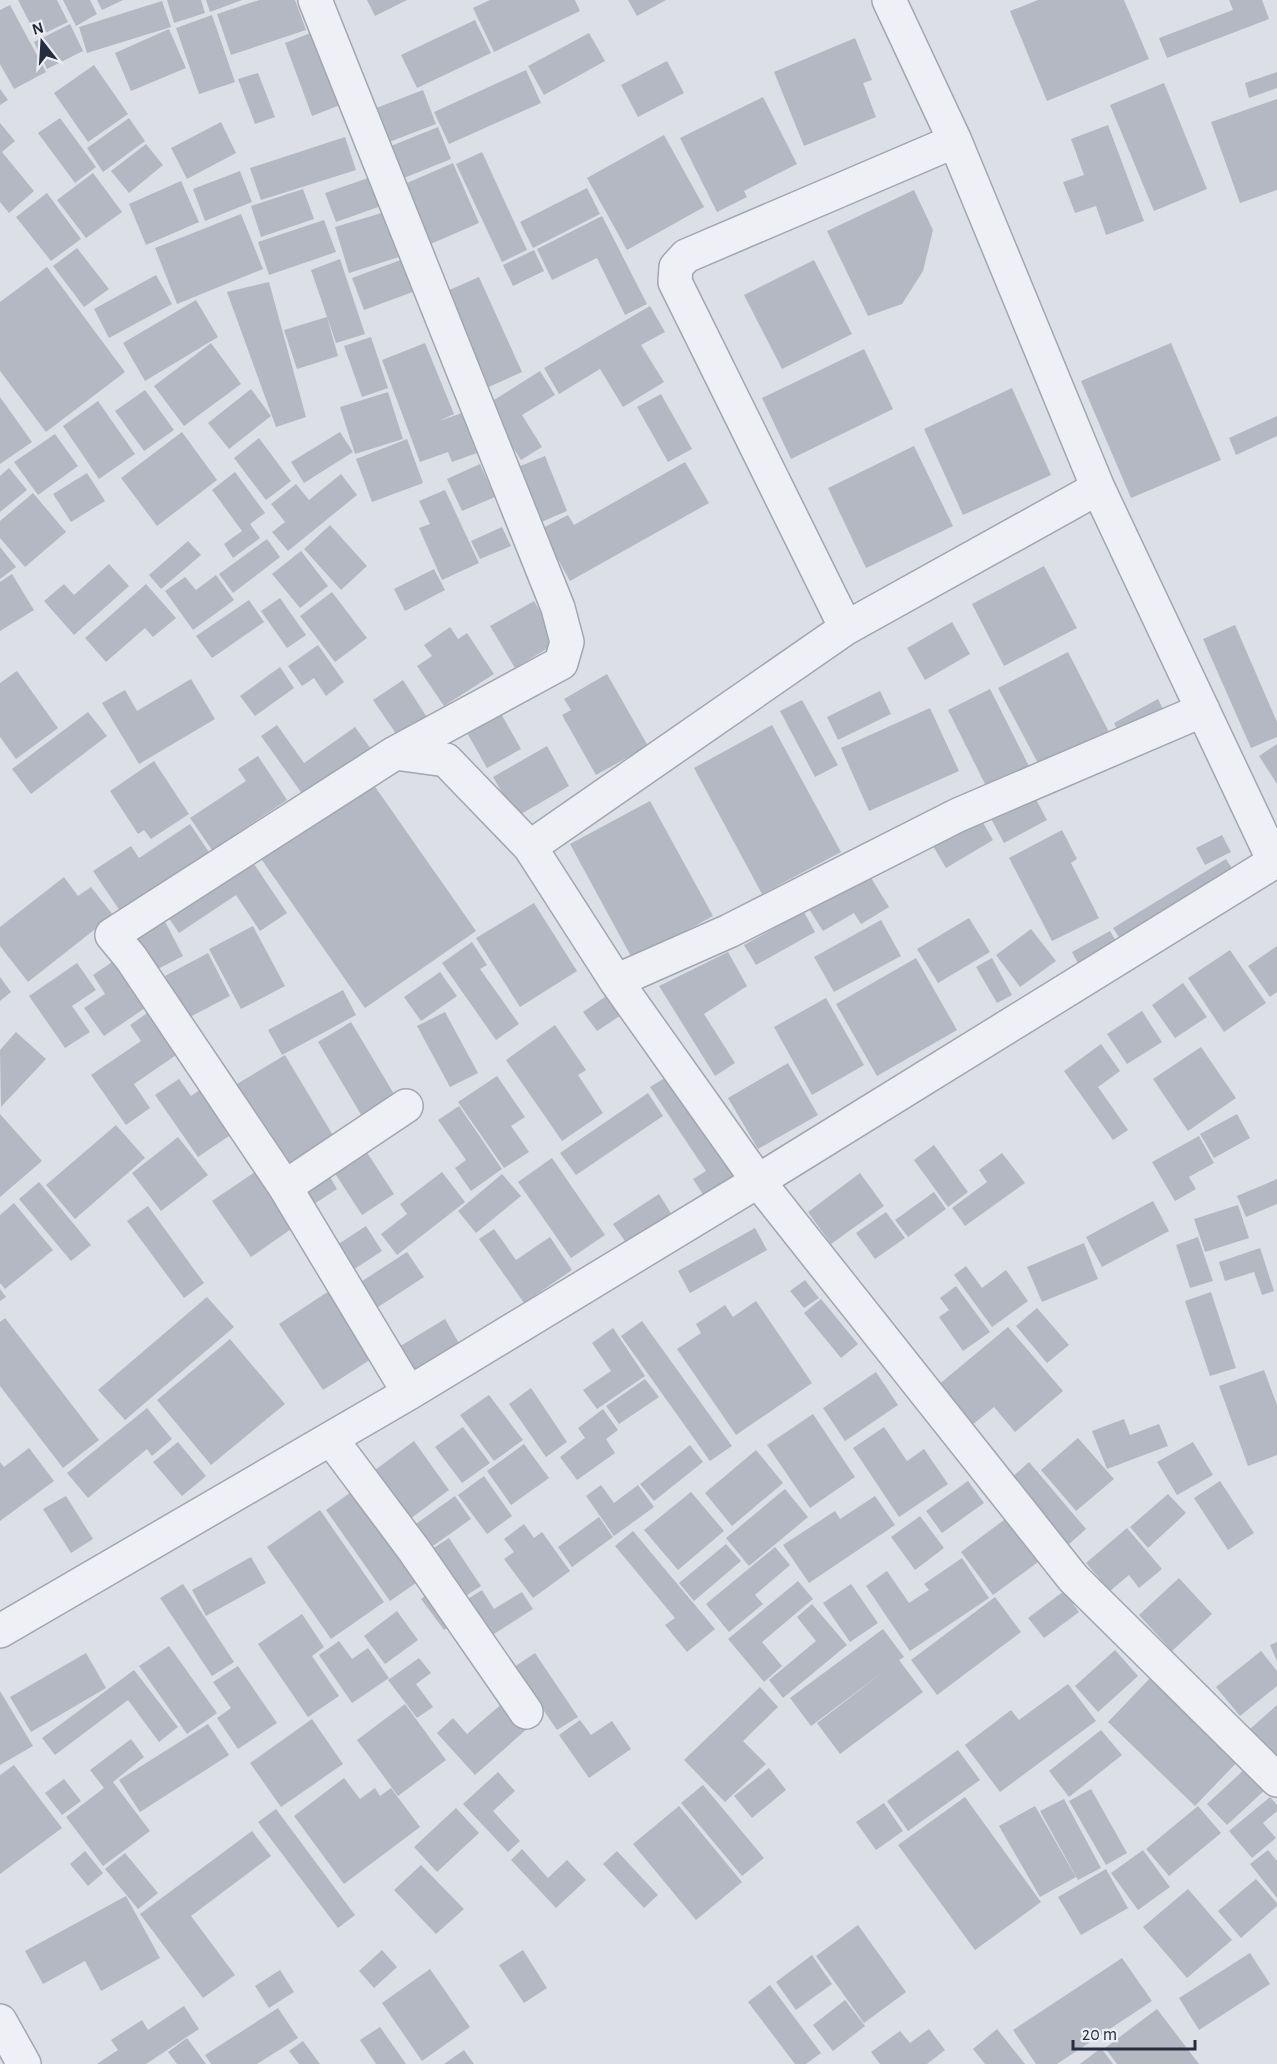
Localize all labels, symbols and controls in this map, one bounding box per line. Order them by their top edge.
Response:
north arrow [12,12,72,72]
text: N [30,19,46,38]
scale bar [1073,2013,1194,2051]
text: 20 m [1082,2026,1117,2044]

